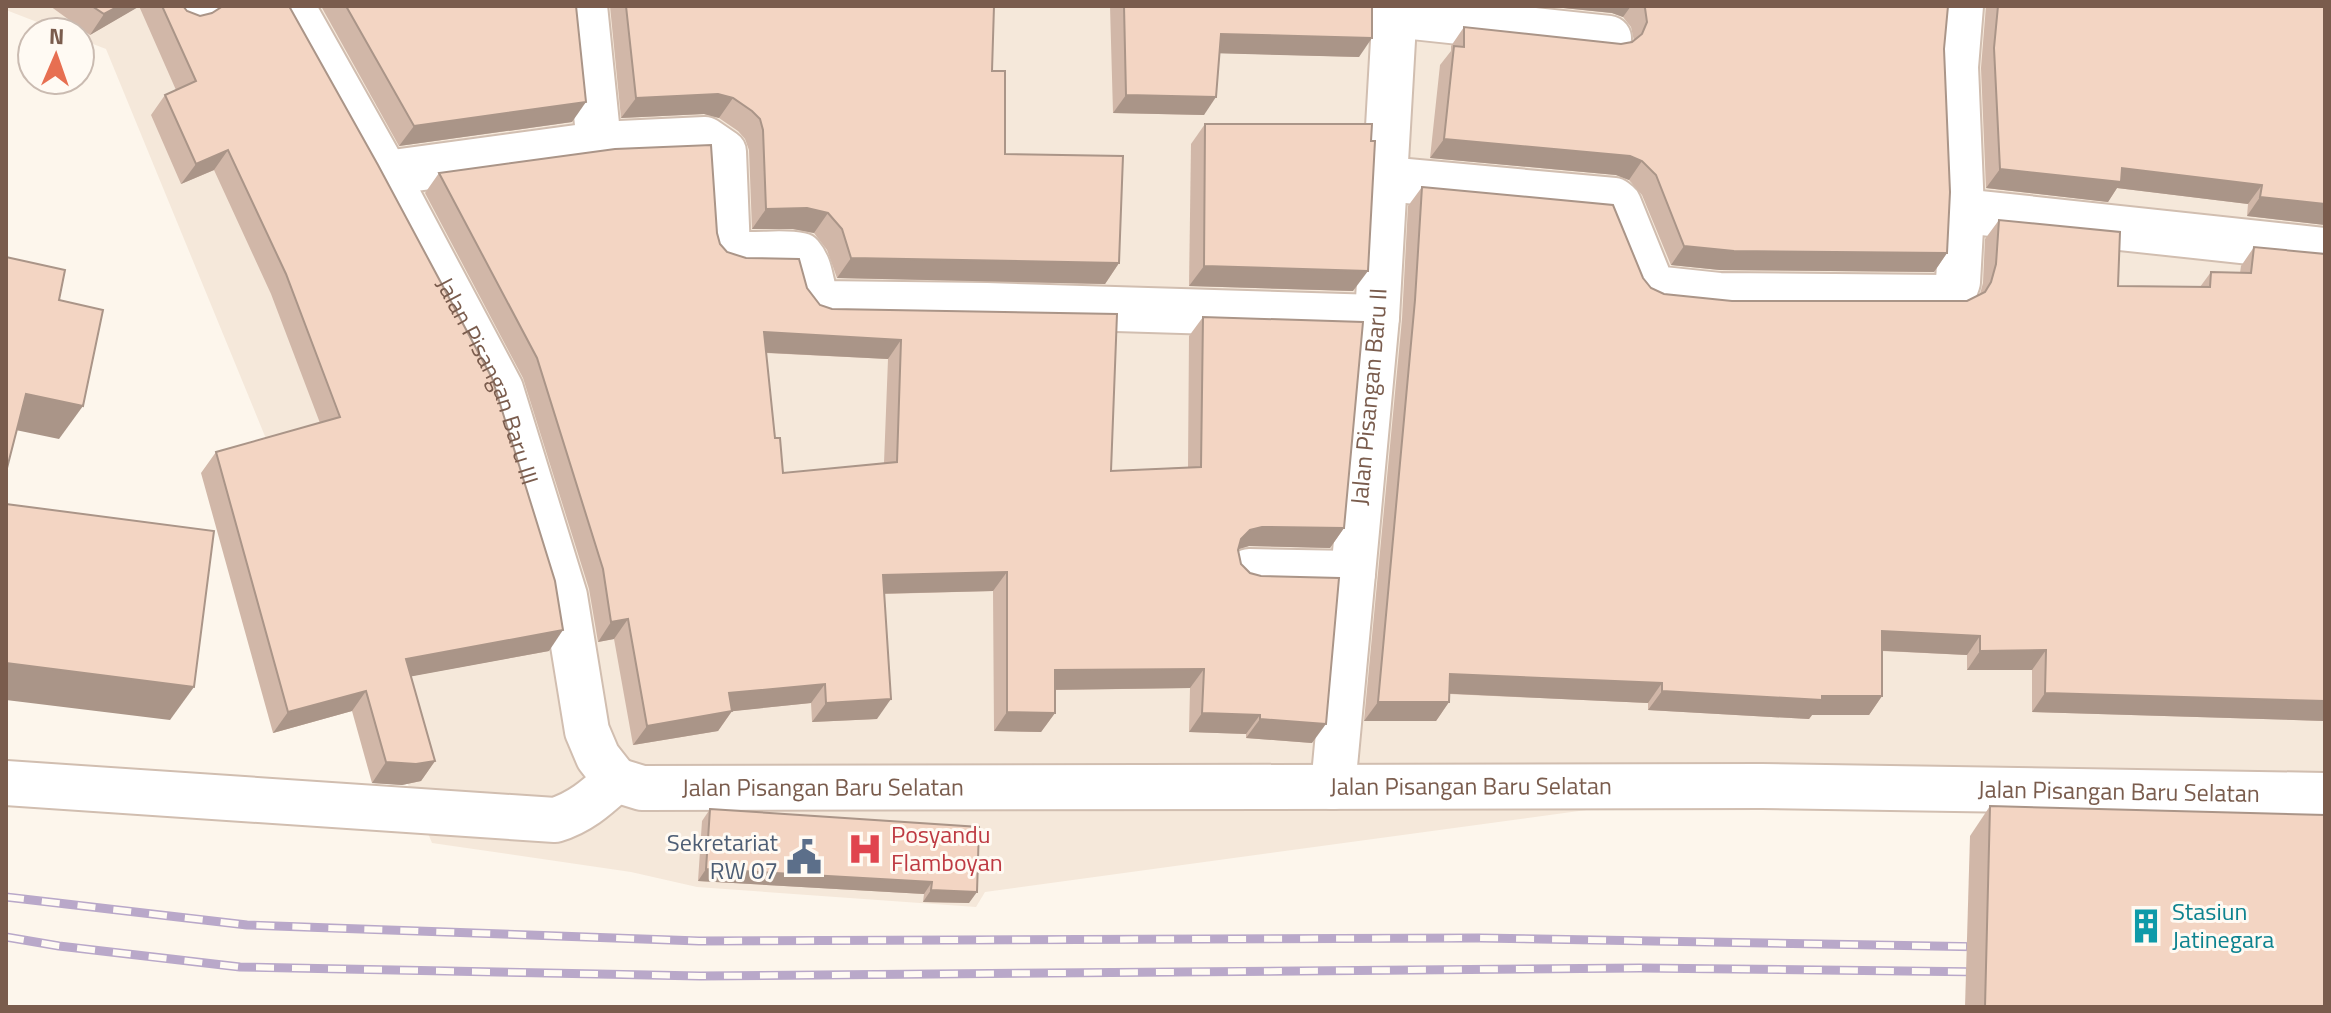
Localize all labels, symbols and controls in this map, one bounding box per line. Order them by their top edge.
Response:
north arrow [16,16,96,96]
text: N [48,19,65,53]
street label: Jalan Pisangan Baru III [428,270,549,489]
street label: Jalan Pisangan Baru II [1340,287,1396,507]
street label: Jalan Pisangan Baru Selatan [1330,767,1612,804]
street label: Jalan Pisangan Baru Selatan [682,768,964,805]
street label: Jalan Pisangan Baru Selatan [1977,770,2260,811]
place label: Posyandu Flamboyan [891,816,1003,880]
place label: Sekretariat RW 07 [667,824,779,888]
hospital icon: Posyandu Flamboyan [846,830,884,868]
public building icon: Sekretariat RW 07 [785,838,823,876]
place label: Stasiun Jatinegara [2172,893,2274,957]
building icon: Stasiun Jatinegara [2127,907,2165,945]

